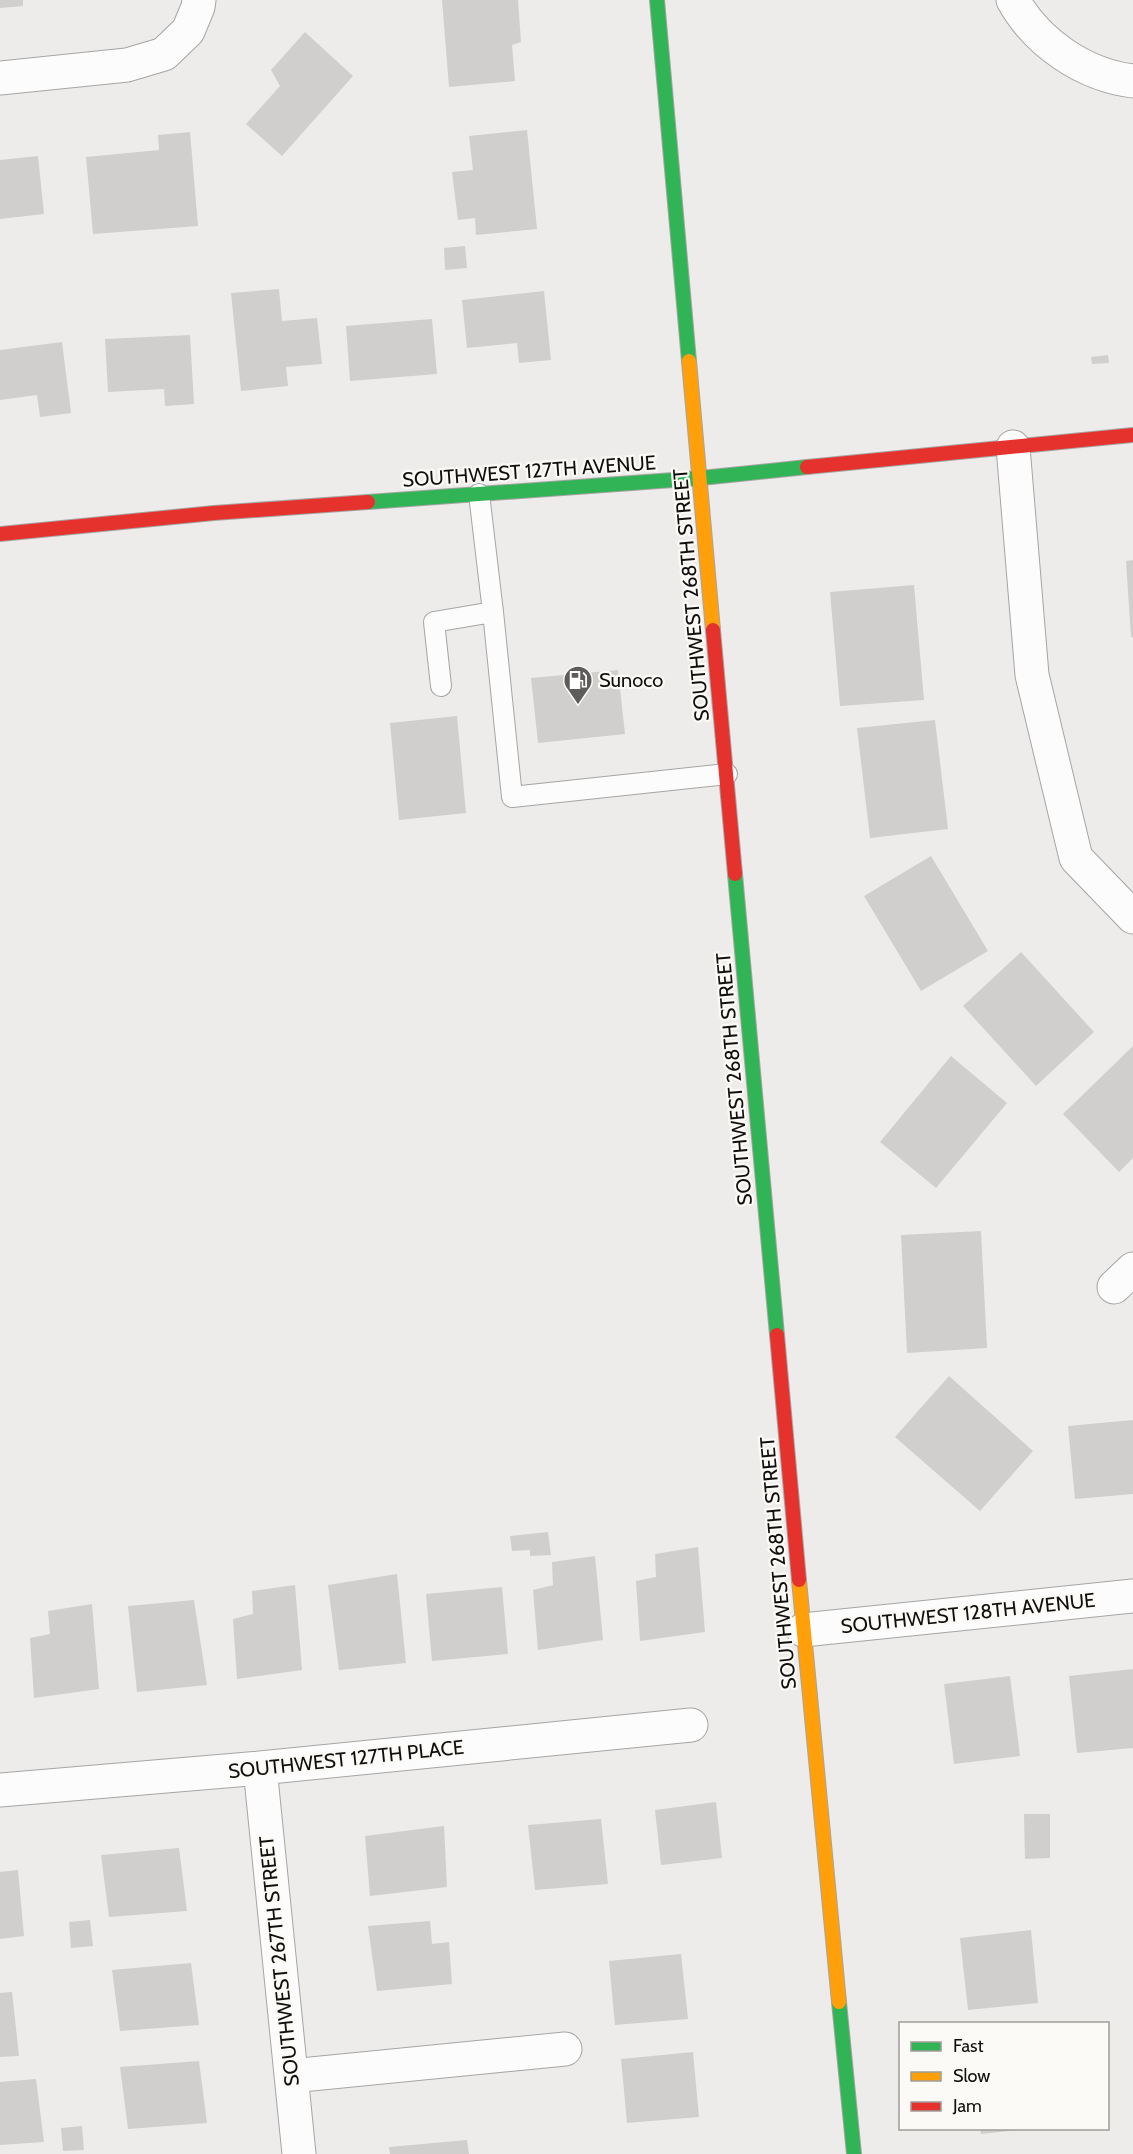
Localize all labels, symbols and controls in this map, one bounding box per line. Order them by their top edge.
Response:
street label: SOUTHWEST 127TH AVENUE [401,450,657,492]
street label: SOUTHWEST 268TH STREET [668,467,714,722]
fuel station icon: Sunoco [562,664,594,706]
place label: Sunoco [599,668,663,692]
street label: SOUTHWEST 268TH STREET [711,951,757,1206]
street label: SOUTHWEST 268TH STREET [755,1435,801,1690]
street label: SOUTHWEST 128TH AVENUE [840,1588,1096,1638]
street label: SOUTHWEST 127TH PLACE [227,1735,465,1783]
street label: SOUTHWEST 267TH STREET [254,1834,304,2087]
legend [899,2022,1109,2130]
text: Fast [953,2035,984,2057]
text: Slow [953,2065,990,2087]
text: Jam [952,2095,982,2117]

